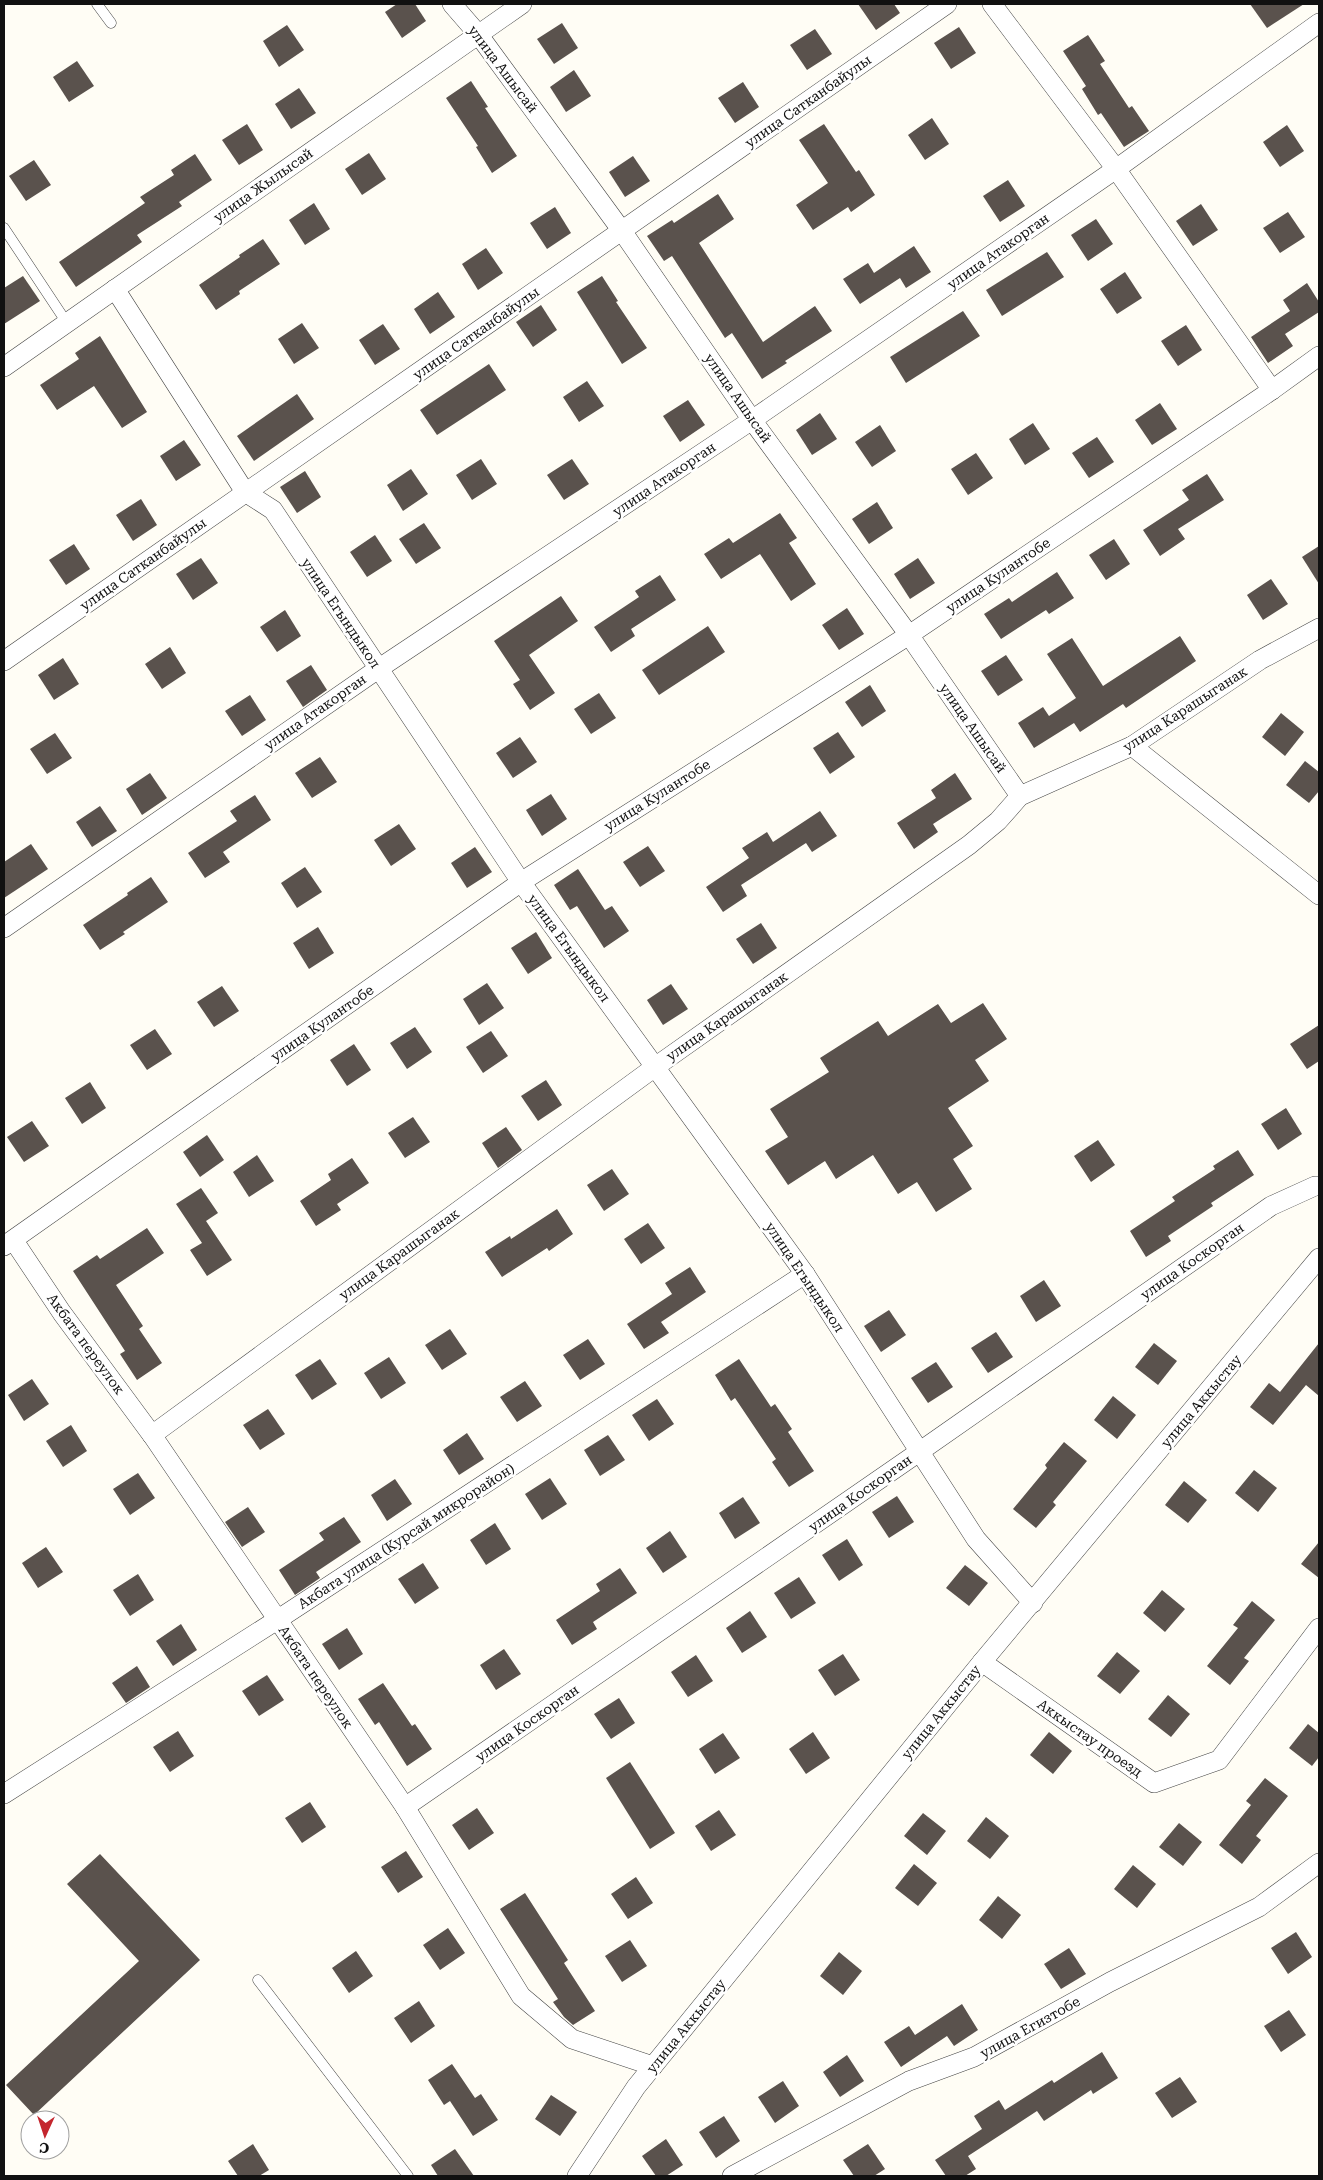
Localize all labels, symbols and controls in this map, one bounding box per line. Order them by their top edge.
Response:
street label: улица Ашысай [465,22,541,116]
street label: улица Сатканбайулы [742,51,874,151]
street label: улица Жылысай [210,145,316,225]
street label: улица Атакорган [944,210,1052,292]
street label: улица Сатканбайулы [410,283,542,383]
street label: улица Ашысай [701,350,775,446]
street label: улица Атакорган [609,439,719,519]
street label: улица Сатканбайулы [77,514,209,614]
street label: улица Кулантобе [943,534,1053,616]
street label: улица Егындыкол [298,555,384,671]
street label: улица Карашыганак [1120,663,1250,755]
street label: улица Атакорган [261,671,369,753]
street label: улица Ашысай [936,680,1010,776]
street label: улица Кулантобе [601,756,713,834]
street label: улица Егындыкол [525,891,613,1005]
street label: улица Карашыганак [663,968,791,1064]
street label: улица Кулантобе [268,981,377,1065]
street label: улица Карашыганак [336,1205,462,1303]
street label: улица Егындыкол [762,1219,848,1335]
street label: улица Коскорган [1137,1219,1247,1303]
street label: Акбата переулок [44,1290,128,1398]
street label: улица Аккыстау [1157,1351,1245,1451]
street label: улица Коскорган [805,1451,915,1535]
street label: Акбата улица (Курсай микрорайон) [295,1460,517,1612]
street label: Акбата переулок [276,1622,356,1732]
street label: улица Аккыстау [898,1661,984,1762]
street label: улица Коскорган [472,1681,582,1765]
street label: Аккыстау проезд [1035,1696,1146,1780]
street label: улица Аккыстау [643,1975,729,2076]
street label: улица Егизтобе [977,1993,1083,2061]
north arrow [20,2110,70,2160]
text: С [39,2140,50,2156]

